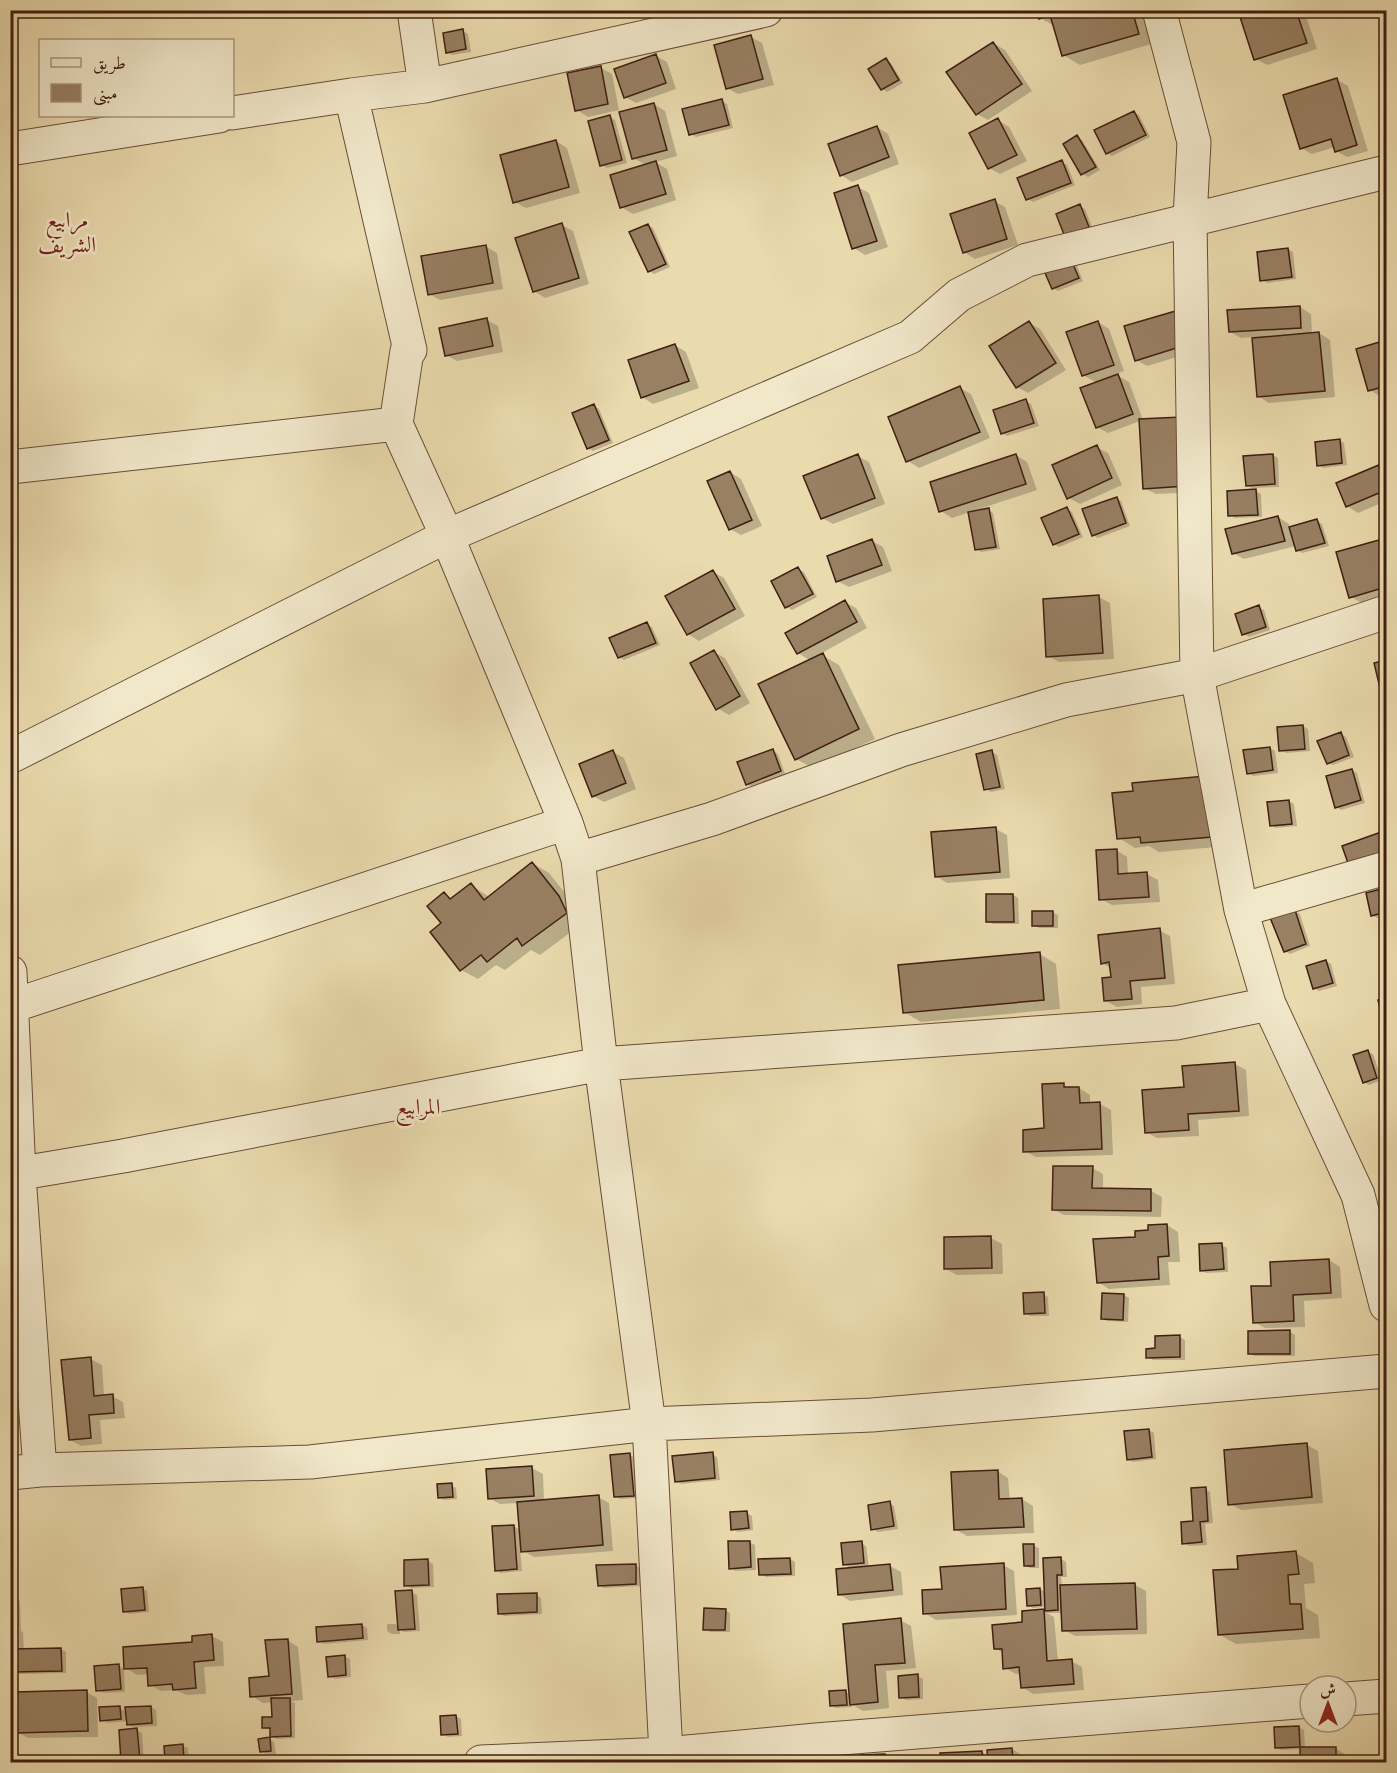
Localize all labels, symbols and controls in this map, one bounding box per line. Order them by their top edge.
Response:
legend [39,39,234,117]
text: طريق [93,52,126,77]
text: مبنى [93,82,118,107]
district label: مرابيع الشريف [38,206,96,262]
district label: المرابيع [396,1093,440,1126]
north arrow [1298,1674,1358,1734]
text: ش [1320,1680,1336,1702]

